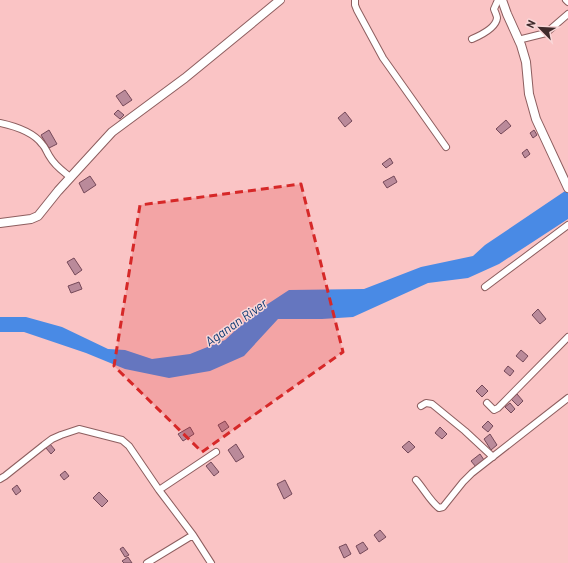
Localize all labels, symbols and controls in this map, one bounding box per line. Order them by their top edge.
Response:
north arrow [520,8,560,48]
text: N [523,18,538,30]
water label: Aganan River [202,295,270,349]

